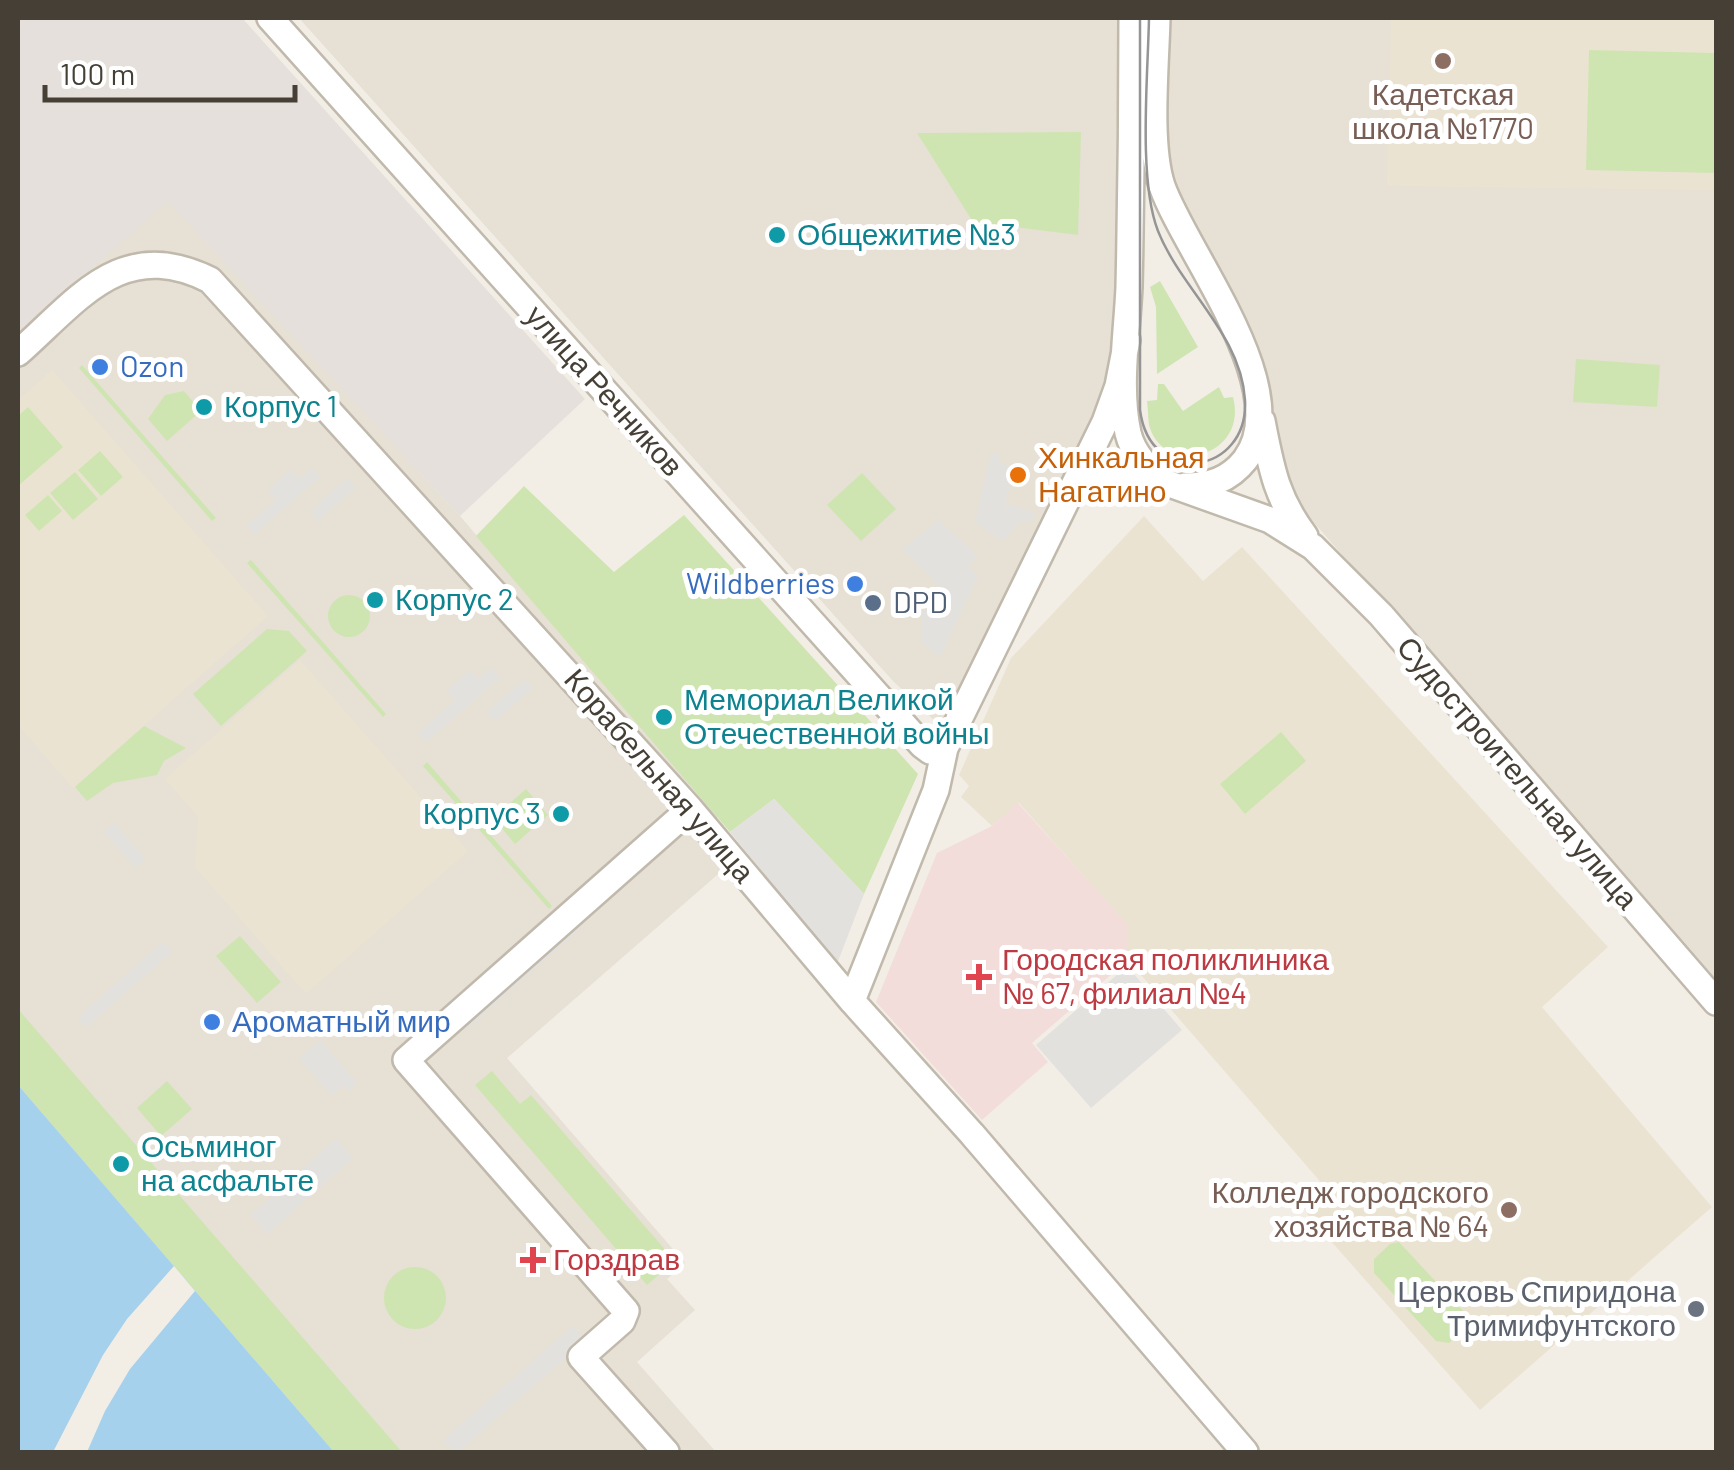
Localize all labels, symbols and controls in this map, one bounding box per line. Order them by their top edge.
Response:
scale bar [45,40,295,102]
marker: Кадетская школа №1770 [1432,50,1454,72]
text: 100 m [60,55,135,91]
place label: Кадетская школа №1770 [1352,75,1534,145]
place label: Общежитие №3 [797,215,1016,251]
marker: Общежитие №3 [766,224,788,246]
street label: улица Речников [519,297,692,483]
place label: Ozon [120,347,185,383]
marker: Ozon [89,356,111,378]
place label: Корпус 1 [224,387,337,423]
marker: Корпус 1 [193,396,215,418]
place label: Хинкальная Нагатино [1038,438,1204,508]
marker: Хинкальная Нагатино [1007,464,1029,486]
place label: Wildberries [686,564,835,600]
marker: Wildberries [844,573,866,595]
place label: Корпус 2 [395,580,514,616]
place label: DPD [893,583,948,619]
marker: Корпус 2 [364,589,386,611]
marker: DPD [862,592,884,614]
street label: Судостроительная улица [1390,628,1647,915]
street label: Корабельная улица [558,661,763,889]
place label: Мемориал Великой Отечественной войны [684,680,990,750]
marker: Мемориал Великой Отечественной войны [653,706,675,728]
place label: Корпус 3 [423,794,541,830]
marker: Корпус 3 [550,803,572,825]
place label: Городская поликлиника № 67, филиал №4 [1002,940,1329,1010]
marker: Городская поликлиника № 67, филиал №4 [966,964,992,990]
place label: Ароматный мир [232,1002,451,1038]
marker: Ароматный мир [201,1011,223,1033]
place label: Осьминог на асфальте [141,1127,314,1197]
marker: Осьминог на асфальте [110,1153,132,1175]
place label: Колледж городского хозяйства № 64 [1212,1173,1489,1243]
marker: Колледж городского хозяйства № 64 [1498,1199,1520,1221]
place label: Горздрав [553,1240,680,1276]
marker: Горздрав [522,1249,544,1271]
place label: Церковь Спиридона Тримифунтского [1397,1272,1676,1342]
marker: Церковь Спиридона Тримифунтского [1685,1298,1707,1320]

